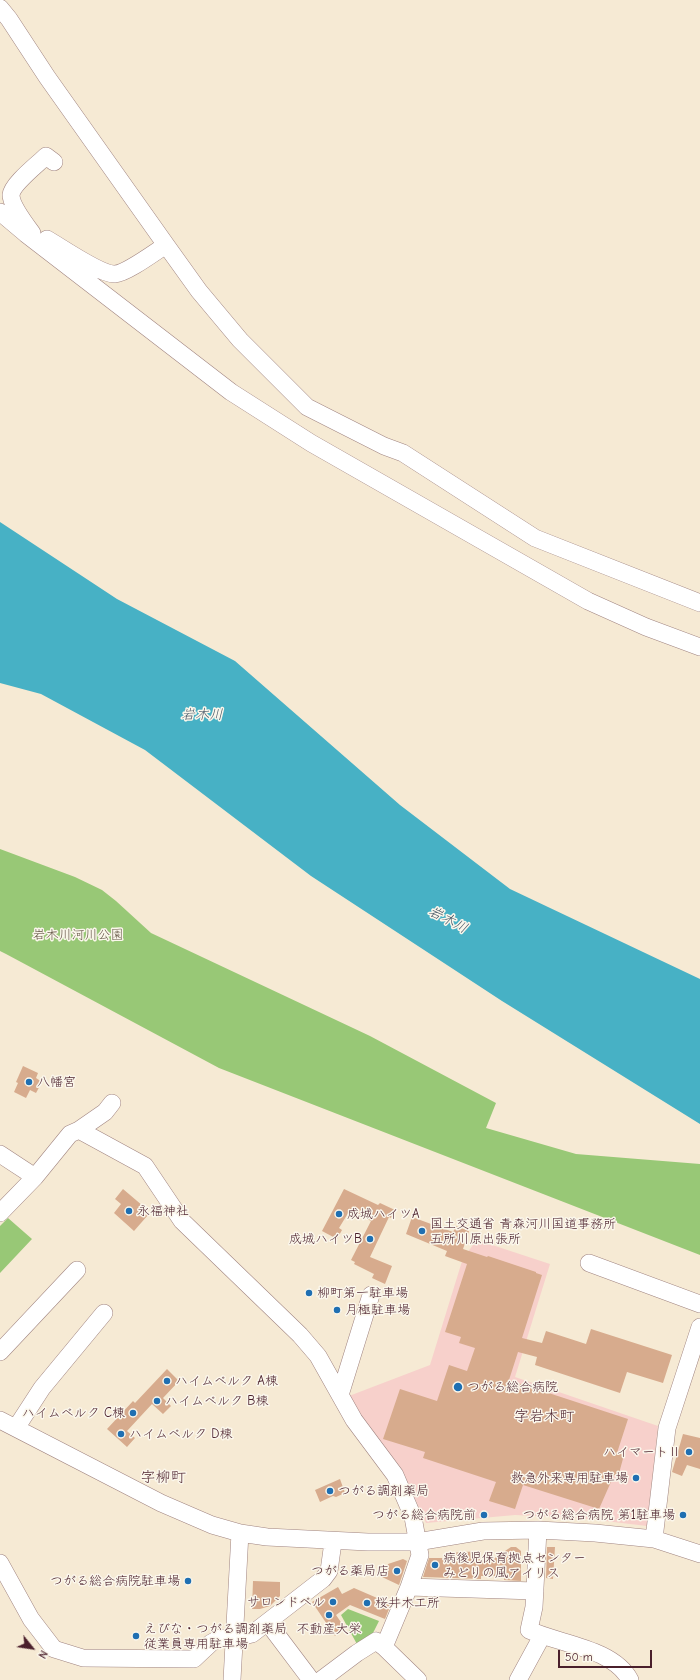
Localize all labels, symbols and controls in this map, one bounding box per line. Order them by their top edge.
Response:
water label: 岩木川 [181,707,223,723]
water label: 岩木川 [426,903,470,937]
park label: 岩木川河川公園 [33,927,123,943]
place label: 八幡宮 [37,1074,76,1090]
marker: 八幡宮 [24,1077,34,1087]
place label: 永福神社 [137,1203,189,1219]
marker: 永福神社 [124,1206,134,1216]
place label: 成城ハイツA [347,1206,420,1222]
marker: 成城ハイツA [334,1209,344,1219]
place label: 国土交通省 青森河川国道事務所 五所川原出張所 [430,1216,616,1247]
marker: 国土交通省 青森河川国道事務所 五所川原出張所 [417,1226,427,1236]
place label: 成城ハイツB [289,1231,362,1247]
marker: 成城ハイツB [365,1234,375,1244]
place label: 柳町第一駐車場 [317,1285,408,1301]
marker: 柳町第一駐車場 [304,1288,314,1298]
place label: 月極駐車場 [345,1302,410,1318]
marker: 月極駐車場 [332,1305,342,1315]
place label: ハイムベルク A棟 [175,1373,278,1389]
marker: ハイムベルク A棟 [162,1376,172,1386]
place label: つがる総合病院 [467,1379,558,1395]
marker: つがる総合病院 [452,1381,464,1393]
place label: ハイムベルク B棟 [165,1393,268,1409]
marker: ハイムベルク B棟 [152,1396,162,1406]
place label: ハイムベルク C棟 [22,1405,125,1421]
marker: ハイムベルク C棟 [128,1408,138,1418]
district label: 字岩木町 [514,1408,574,1426]
place label: ハイムベルク D棟 [129,1426,233,1442]
marker: ハイムベルク D棟 [116,1429,126,1439]
place label: ハイマートⅡ [603,1444,681,1460]
marker: ハイマートⅡ [684,1447,694,1457]
district label: 字柳町 [141,1469,185,1487]
place label: 救急外来専用駐車場 [511,1470,628,1486]
marker: 救急外来専用駐車場 [631,1473,641,1483]
place label: つがる調剤薬局 [338,1483,429,1499]
marker: つがる調剤薬局 [325,1486,335,1496]
place label: つがる総合病院前 [372,1507,476,1523]
place label: つがる総合病院 第1駐車場 [523,1507,675,1523]
marker: つがる総合病院前 [479,1510,489,1520]
marker: つがる総合病院 第1駐車場 [678,1510,688,1520]
place label: 病後児保育拠点センター みどりの風アイリス [443,1550,586,1581]
marker: 病後児保育拠点センター みどりの風アイリス [430,1560,440,1570]
place label: つがる薬局店 [311,1563,389,1579]
marker: つがる薬局店 [392,1566,402,1576]
place label: つがる総合病院駐車場 [50,1573,180,1589]
marker: つがる総合病院駐車場 [183,1576,193,1586]
place label: サロンドベル [247,1594,325,1610]
place label: 桜井木工所 [375,1595,440,1611]
marker: サロンドベル [328,1597,338,1607]
marker: 桜井木工所 [362,1598,372,1608]
marker: 不動産大栄 [324,1610,334,1620]
place label: えびな・つがる調剤薬局 従業員専用駐車場 [144,1621,287,1652]
place label: 不動産大栄 [297,1621,361,1637]
north arrow [12,1628,52,1668]
marker: えびな・つがる調剤薬局 従業員専用駐車場 [131,1631,141,1641]
scale bar [560,1642,654,1668]
text: N [35,1648,50,1661]
text: 50 m [565,1650,593,1664]

